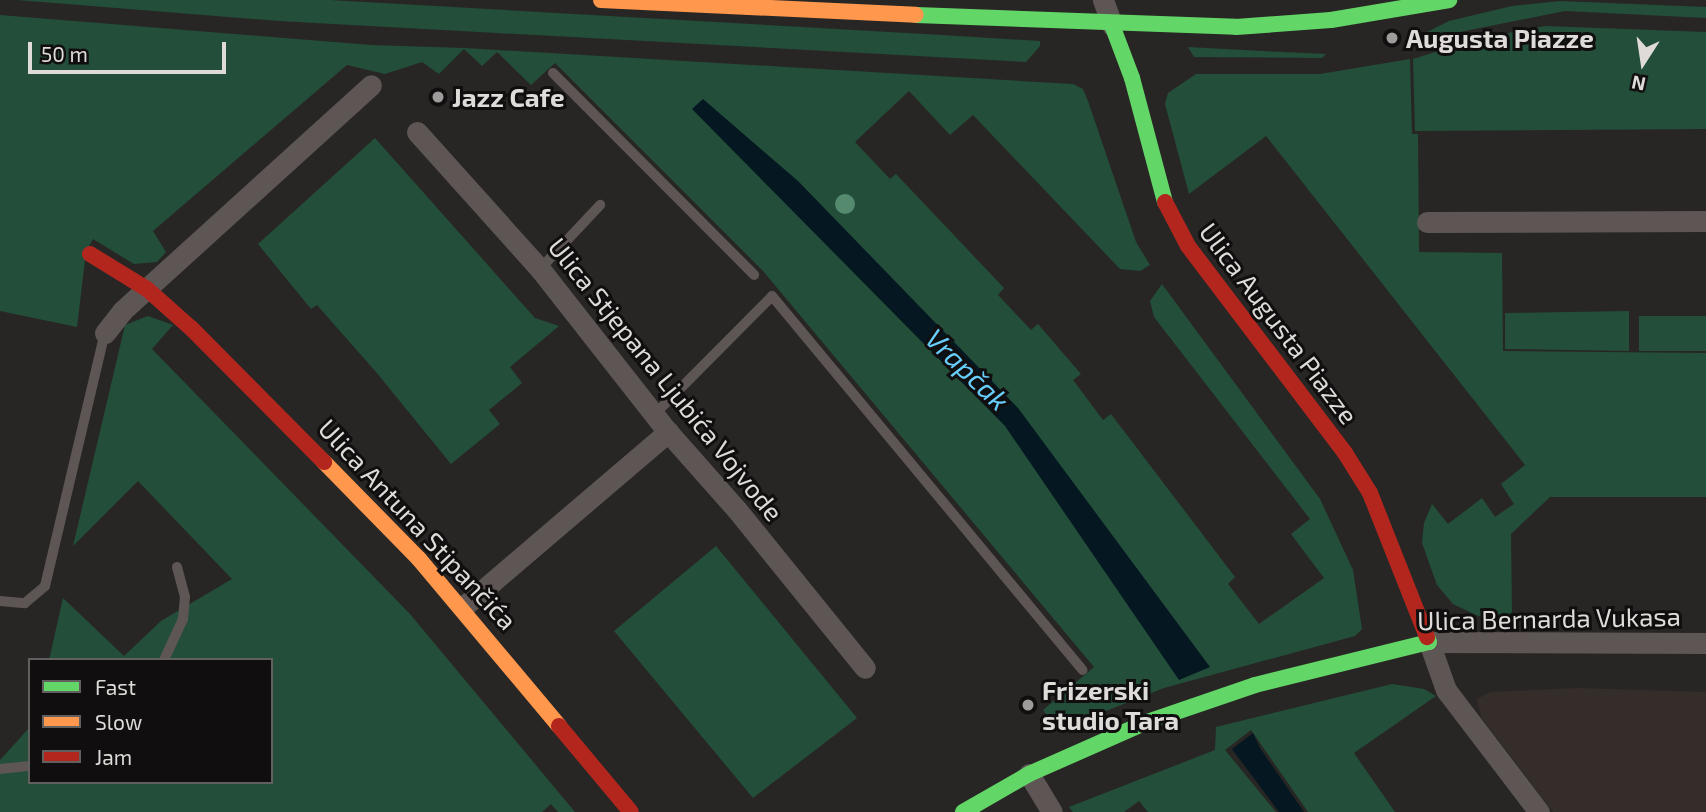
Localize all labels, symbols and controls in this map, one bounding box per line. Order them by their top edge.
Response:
place label: Augusta Piazze [1406,22,1594,54]
scale bar [32,28,229,72]
north arrow [1608,28,1678,98]
marker: Augusta Piazze [1384,30,1400,46]
text: 50 m [41,41,88,66]
text: N [1629,71,1648,97]
place label: Jazz Cafe [452,81,565,113]
marker: Jazz Cafe [430,89,446,105]
street label: Ulica Augusta Piazze [1193,216,1365,430]
street label: Ulica Stjepana Ljubića Vojvode [542,231,790,527]
water label: Vrapčak [919,321,1017,417]
street label: Ulica Antuna Stipančića [312,412,524,636]
street label: Ulica Bernarda Vukasa [1417,600,1681,636]
legend [28,658,273,784]
text: Fast [95,674,136,699]
place label: Frizerski studio Tara [1042,674,1180,736]
marker: Frizerski studio Tara [1020,697,1036,713]
text: Slow [95,709,142,734]
text: Jam [95,744,132,769]

